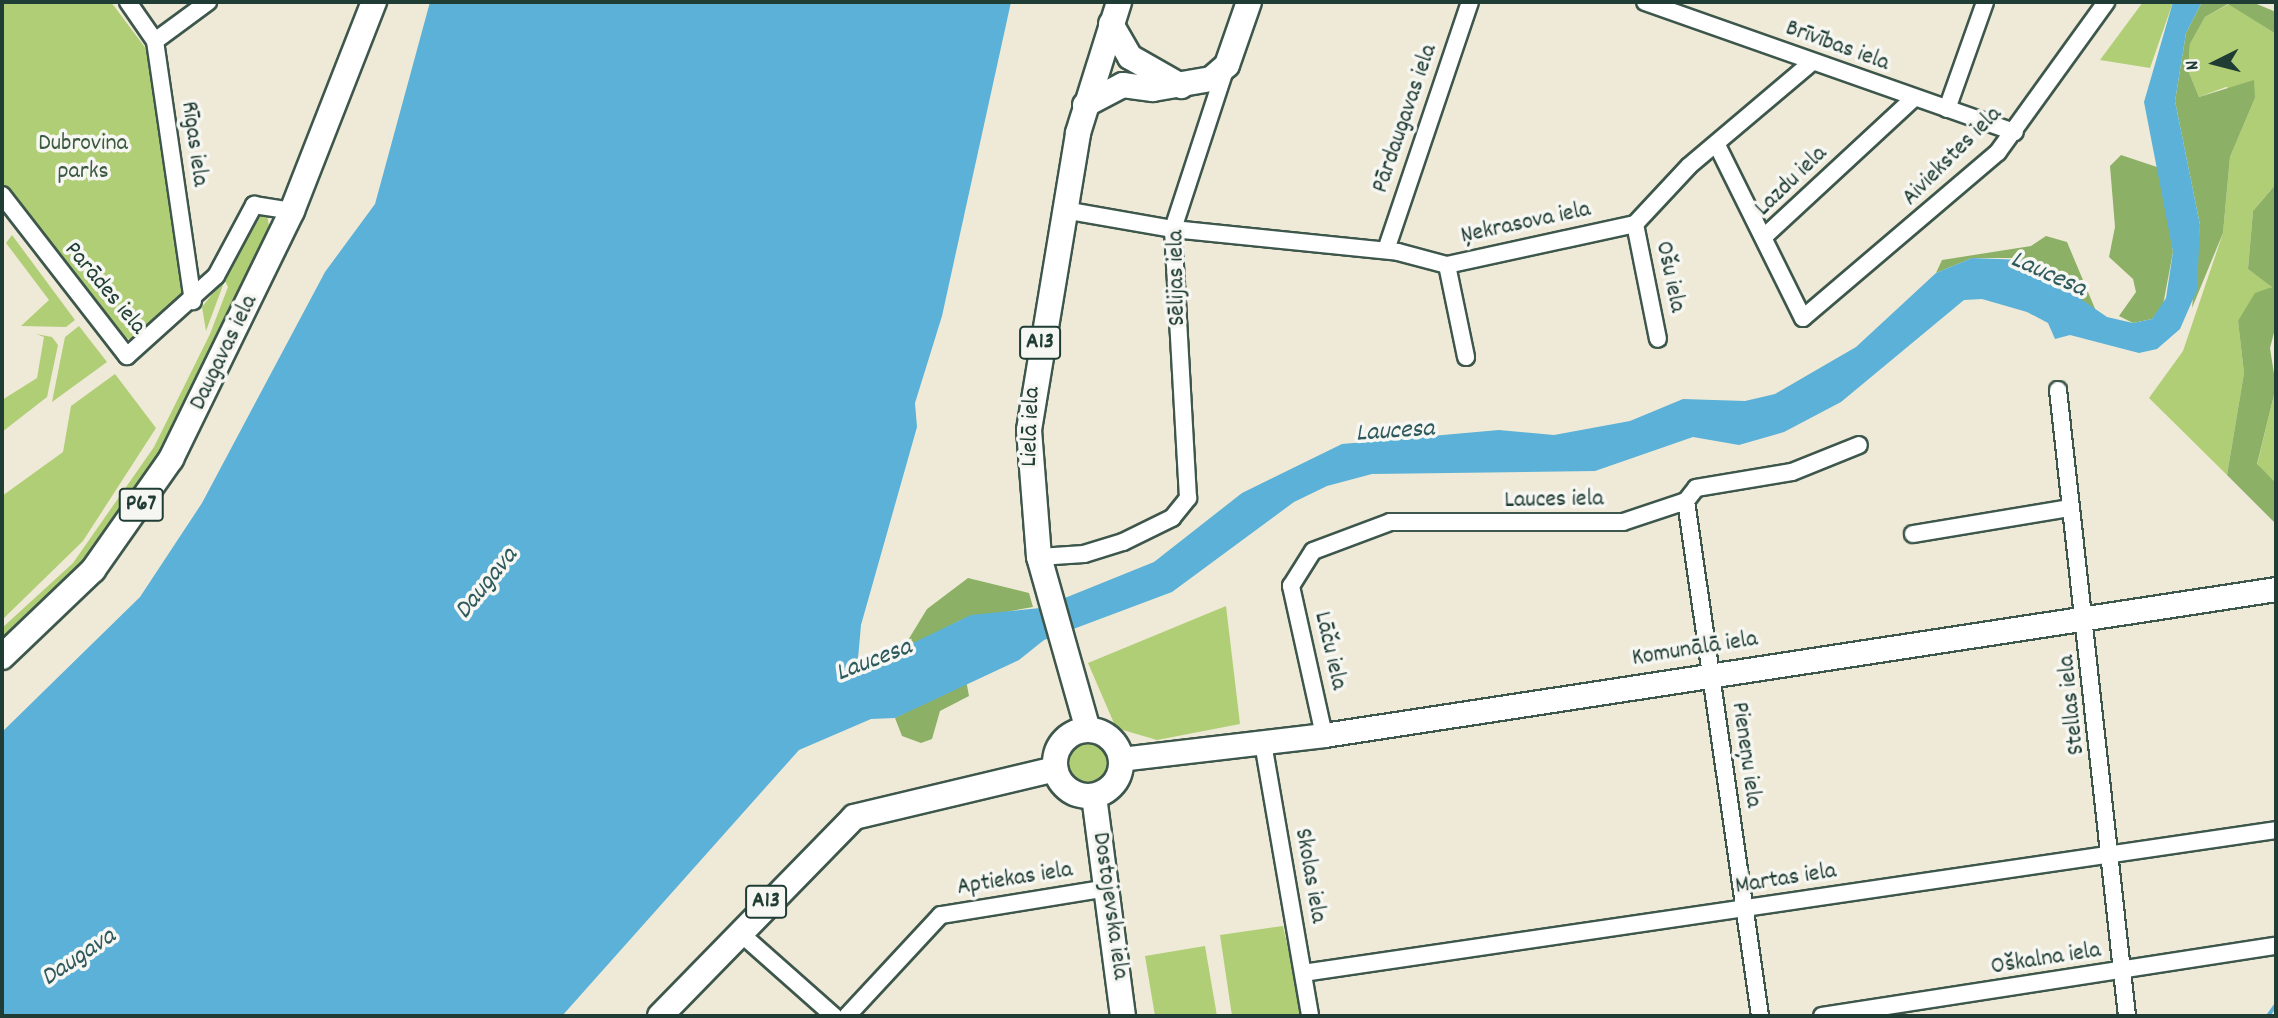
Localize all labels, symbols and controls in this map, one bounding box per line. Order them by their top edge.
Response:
street label: Brīvības iela [1781,15,1893,79]
north arrow [2180,28,2250,98]
street label: Pārdaugavas iela [1367,41,1445,197]
text: N [2180,59,2208,71]
street label: Rīgas iela [173,100,213,188]
street label: Aiviekstes iela [1897,101,2009,213]
park label: Dubrovina parks [38,131,128,187]
street label: Lazdu iela [1750,141,1834,223]
street label: Ņekrasova iela [1459,196,1593,252]
street label: Sēlijas iela [1163,230,1193,326]
street label: Parādes iela [57,237,151,341]
street label: Ošu iela [1647,239,1691,315]
water label: Laucesa [2006,245,2090,305]
street label: Daugavas iela [185,291,265,415]
road number: A13 [1019,324,1061,362]
street label: Lielā iela [1016,387,1048,467]
water label: Laucesa [1354,414,1436,450]
road number: P67 [118,485,164,524]
street label: Lauces iela [1504,486,1604,516]
water label: Daugava [449,542,525,626]
street label: Lāču iela [1306,609,1352,693]
street label: Komunālā iela [1630,626,1760,674]
water label: Laucesa [832,632,916,690]
street label: Stellas iela [2053,654,2093,756]
street label: Pieneņu iela [1723,700,1767,810]
street label: Skolas iela [1287,826,1331,926]
street label: Dostojevska iela [1084,831,1134,981]
street label: Aptiekas iela [955,857,1075,903]
street label: Martas iela [1733,858,1839,902]
road number: A13 [745,882,787,922]
water label: Daugava [36,922,122,994]
street label: Oškalna iela [1989,937,2103,983]

